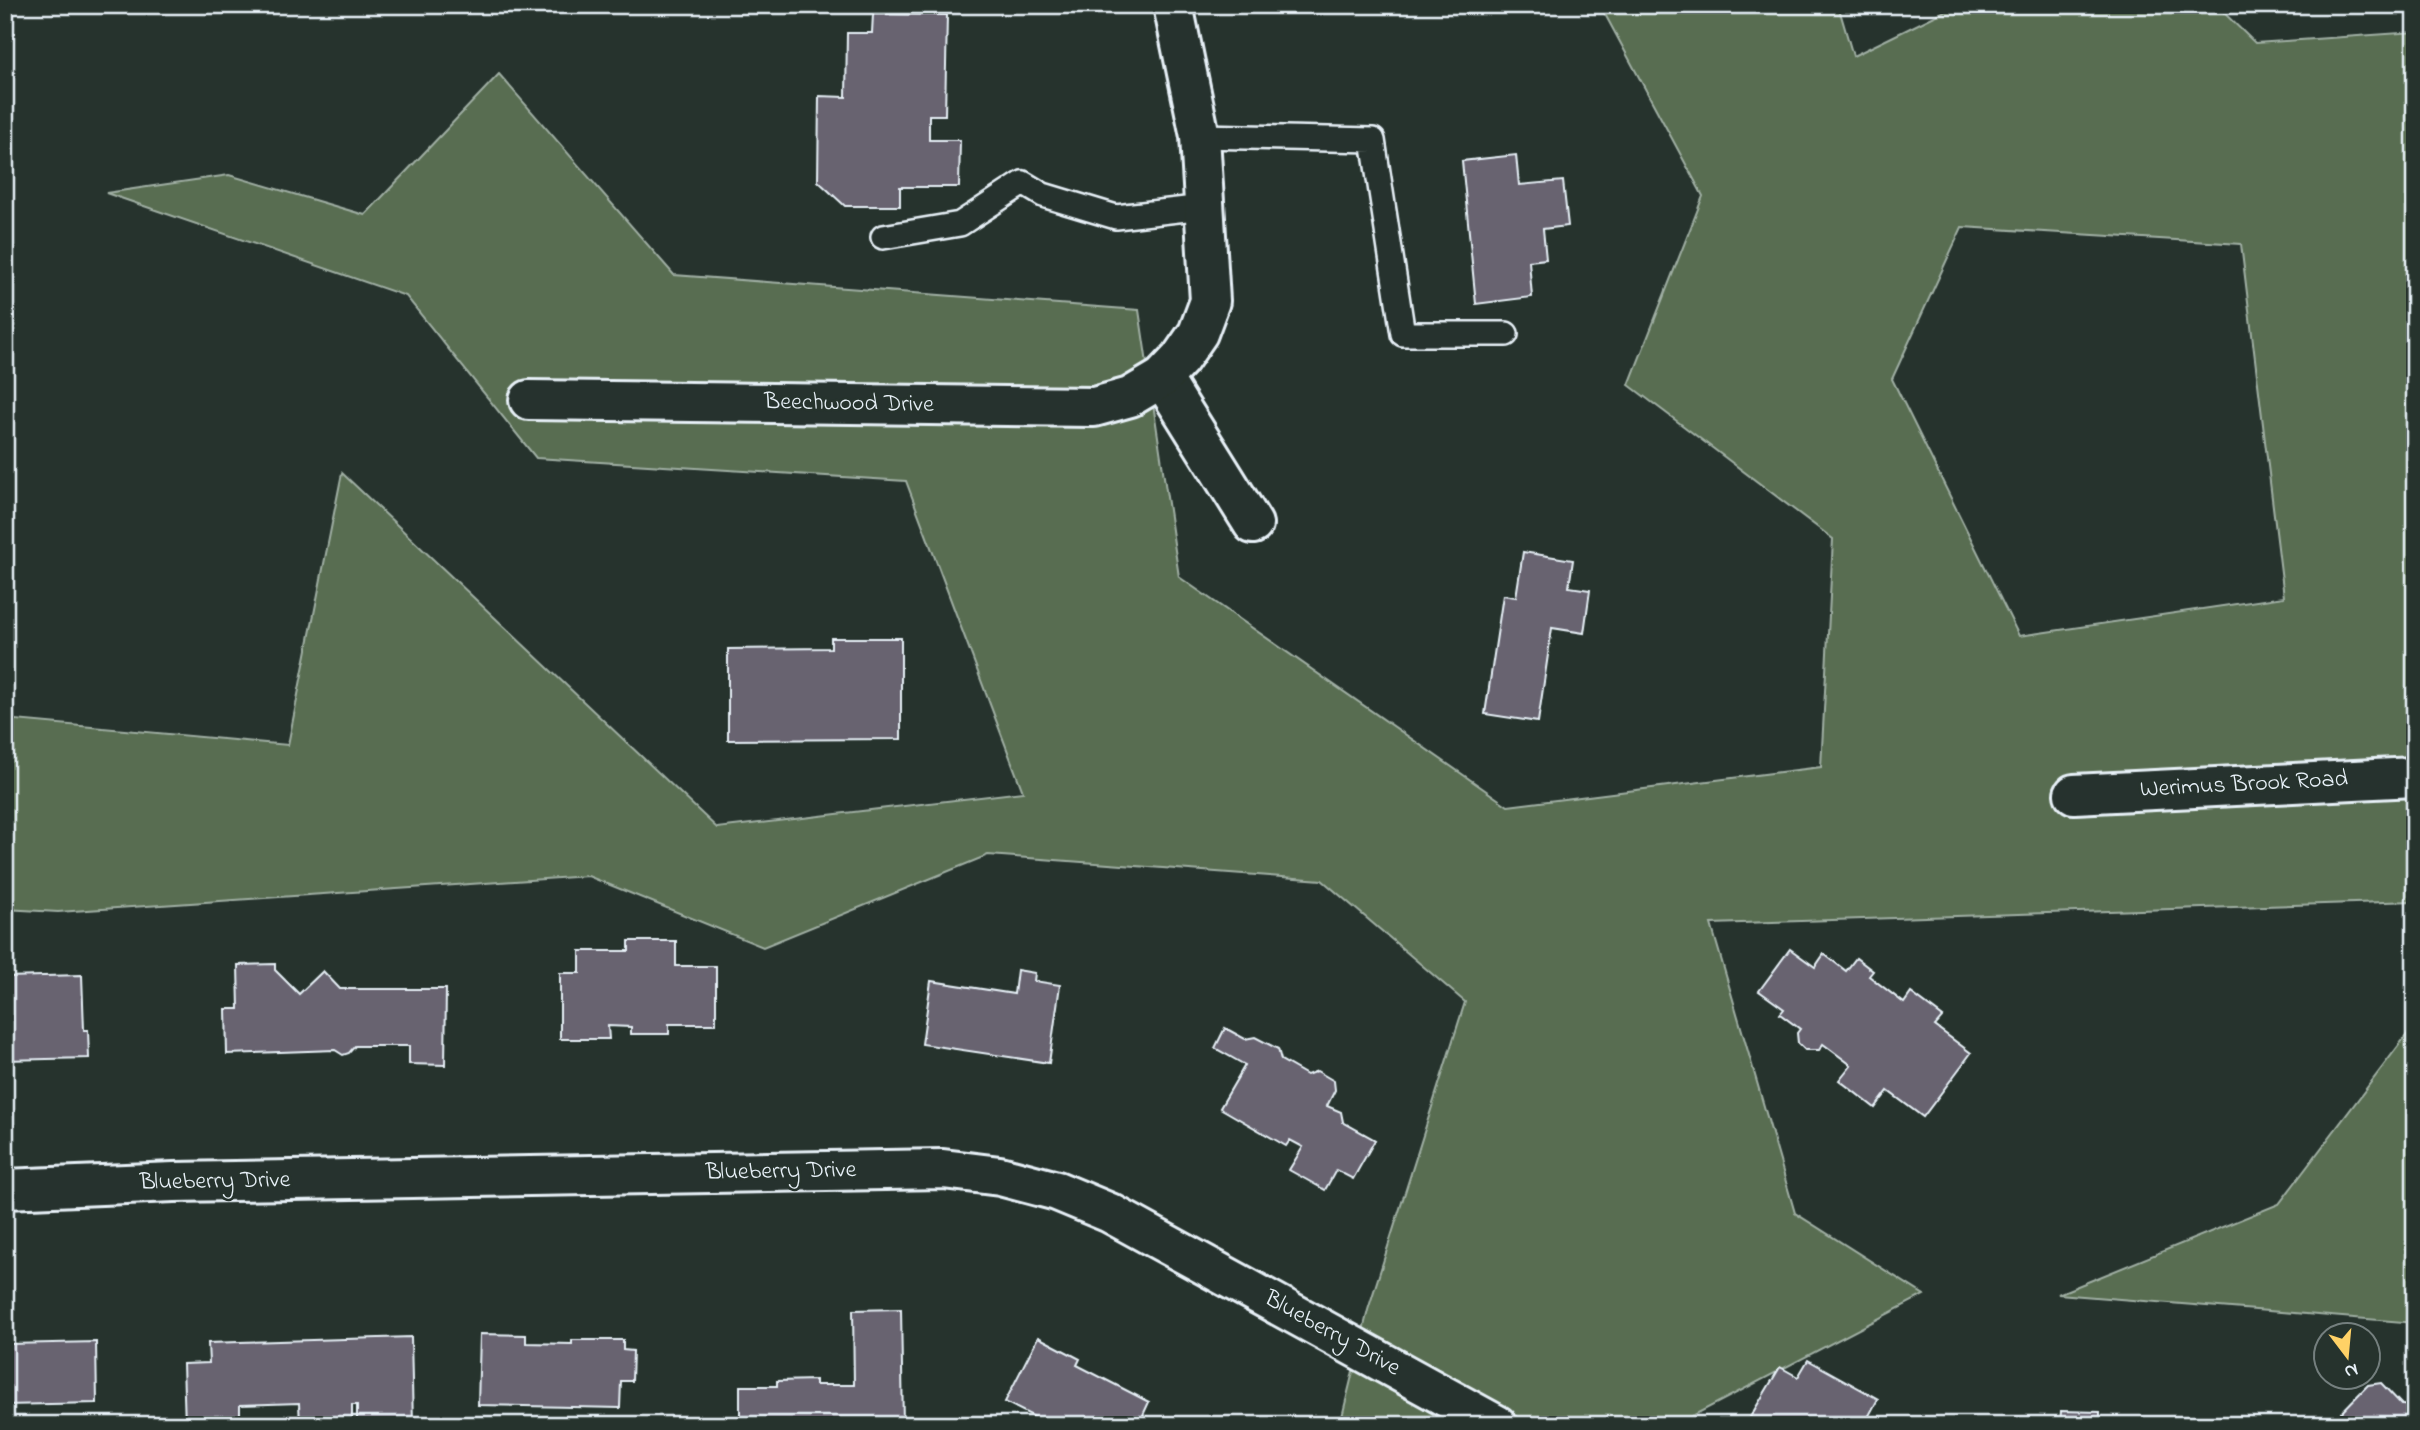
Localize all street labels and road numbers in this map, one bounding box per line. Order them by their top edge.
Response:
street label: Beechwood Drive [763,385,934,423]
street label: Werimus Brook Road [2139,762,2349,808]
street label: Blueberry Drive [704,1153,857,1192]
street label: Blueberry Drive [138,1163,291,1202]
street label: Blueberry Drive [1256,1282,1407,1387]

